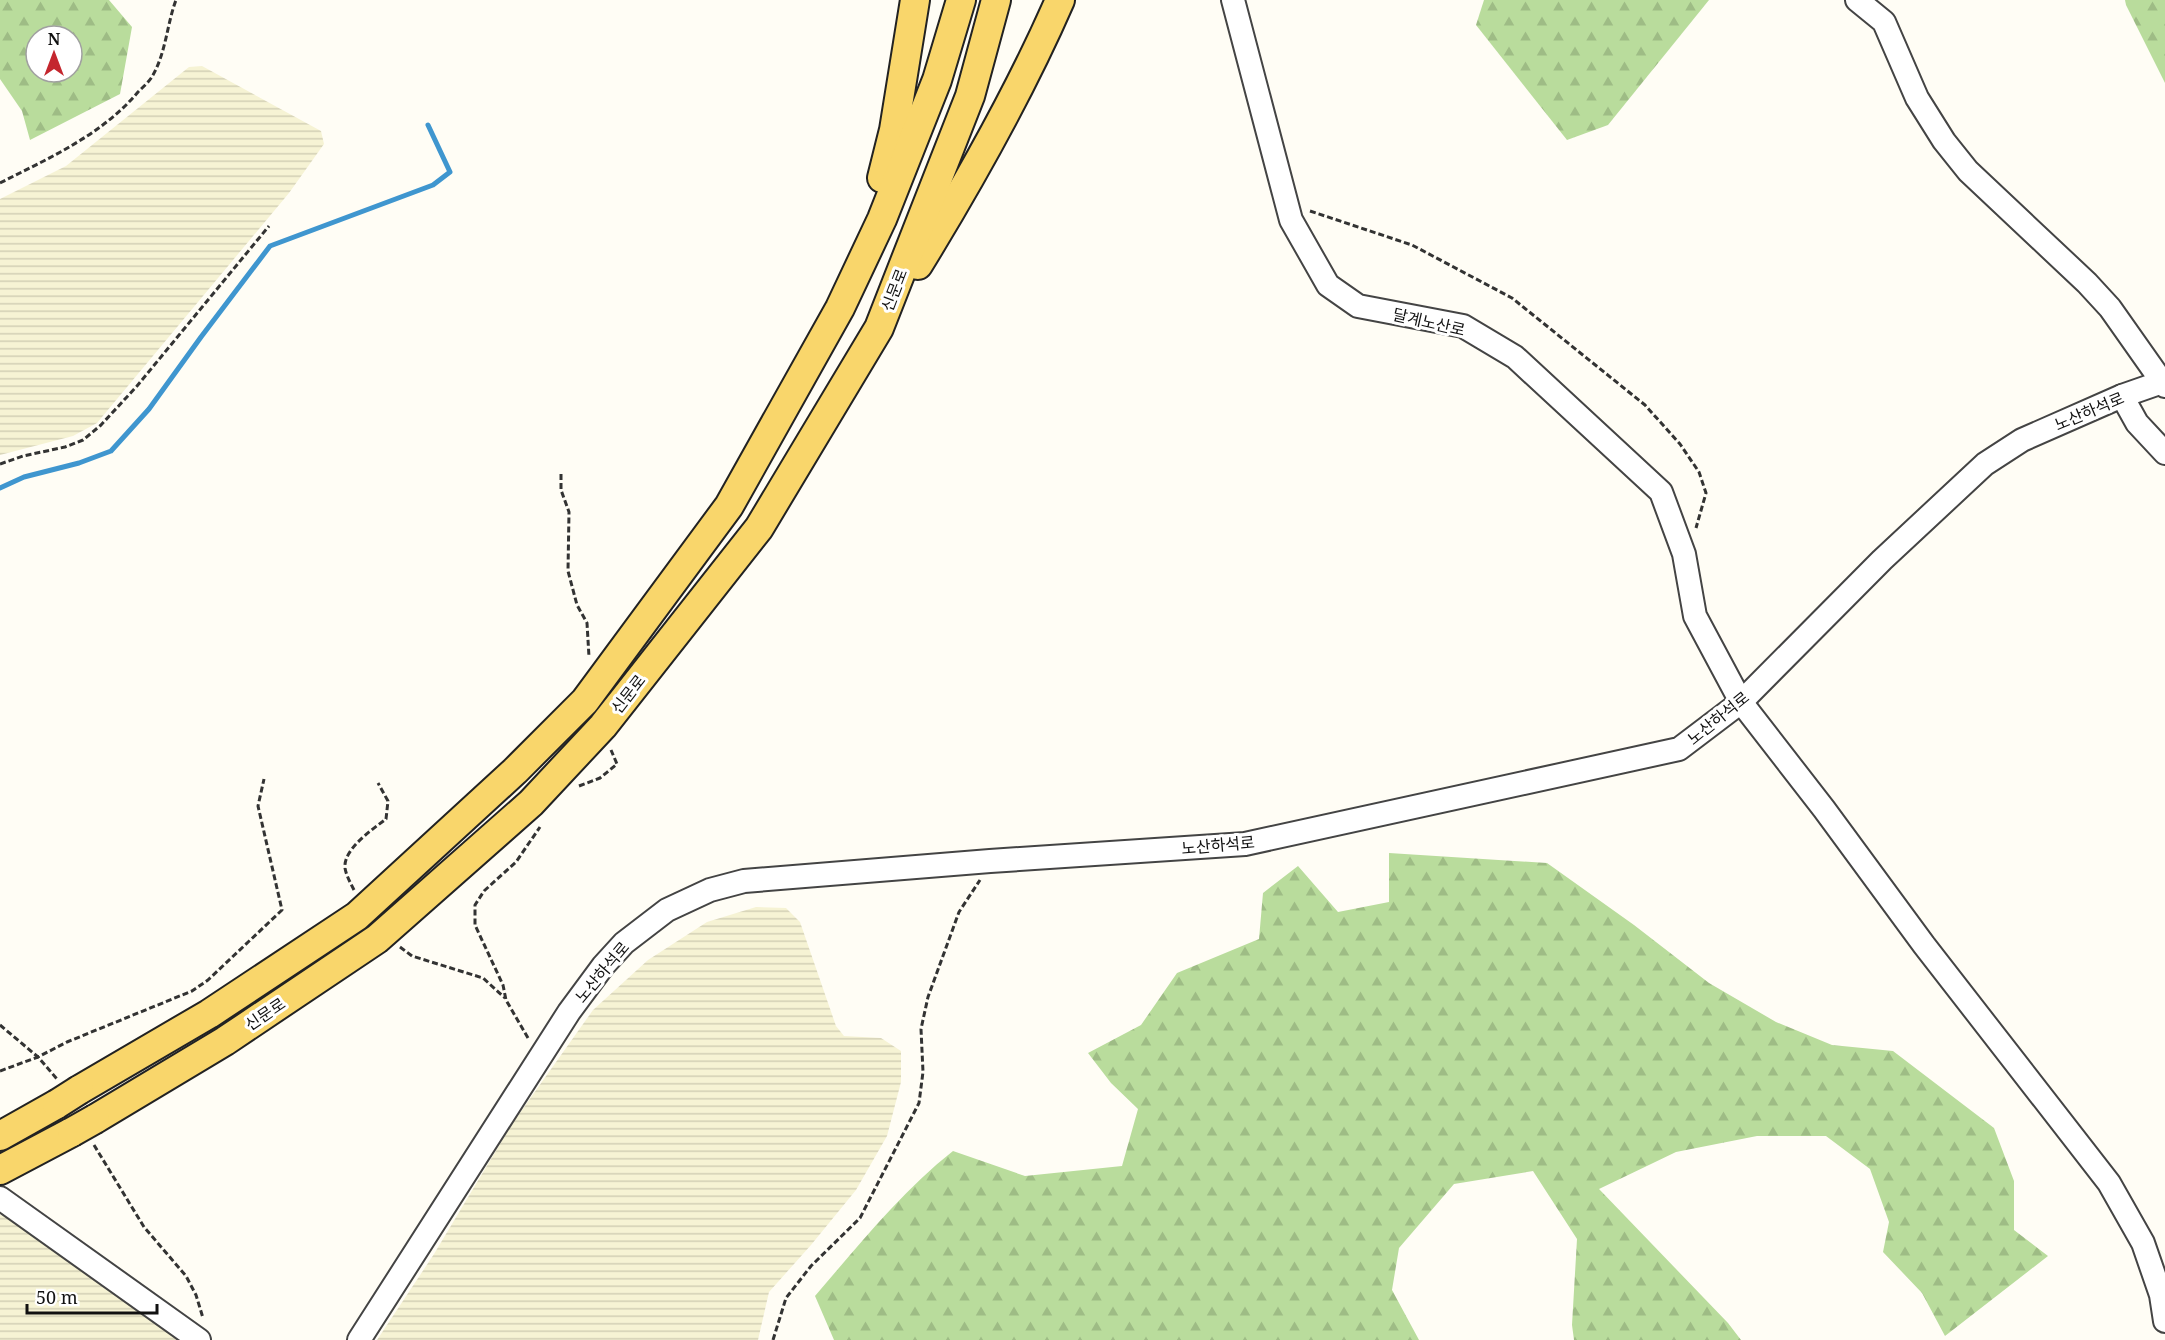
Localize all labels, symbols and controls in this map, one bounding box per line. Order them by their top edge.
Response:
north arrow [24,24,84,84]
text: N [48,28,61,50]
street label: 신문로 [876,265,912,315]
street label: 달계노산로 [1391,303,1468,341]
street label: 노산하석로 [2051,386,2127,436]
street label: 신문로 [606,670,650,718]
street label: 노산하석로 [1682,686,1754,750]
street label: 노산하석로 [1180,831,1256,859]
street label: 노산하석로 [570,937,634,1007]
street label: 신문로 [241,992,290,1035]
scale bar [27,1277,158,1315]
text: 50 m [36,1285,78,1309]

